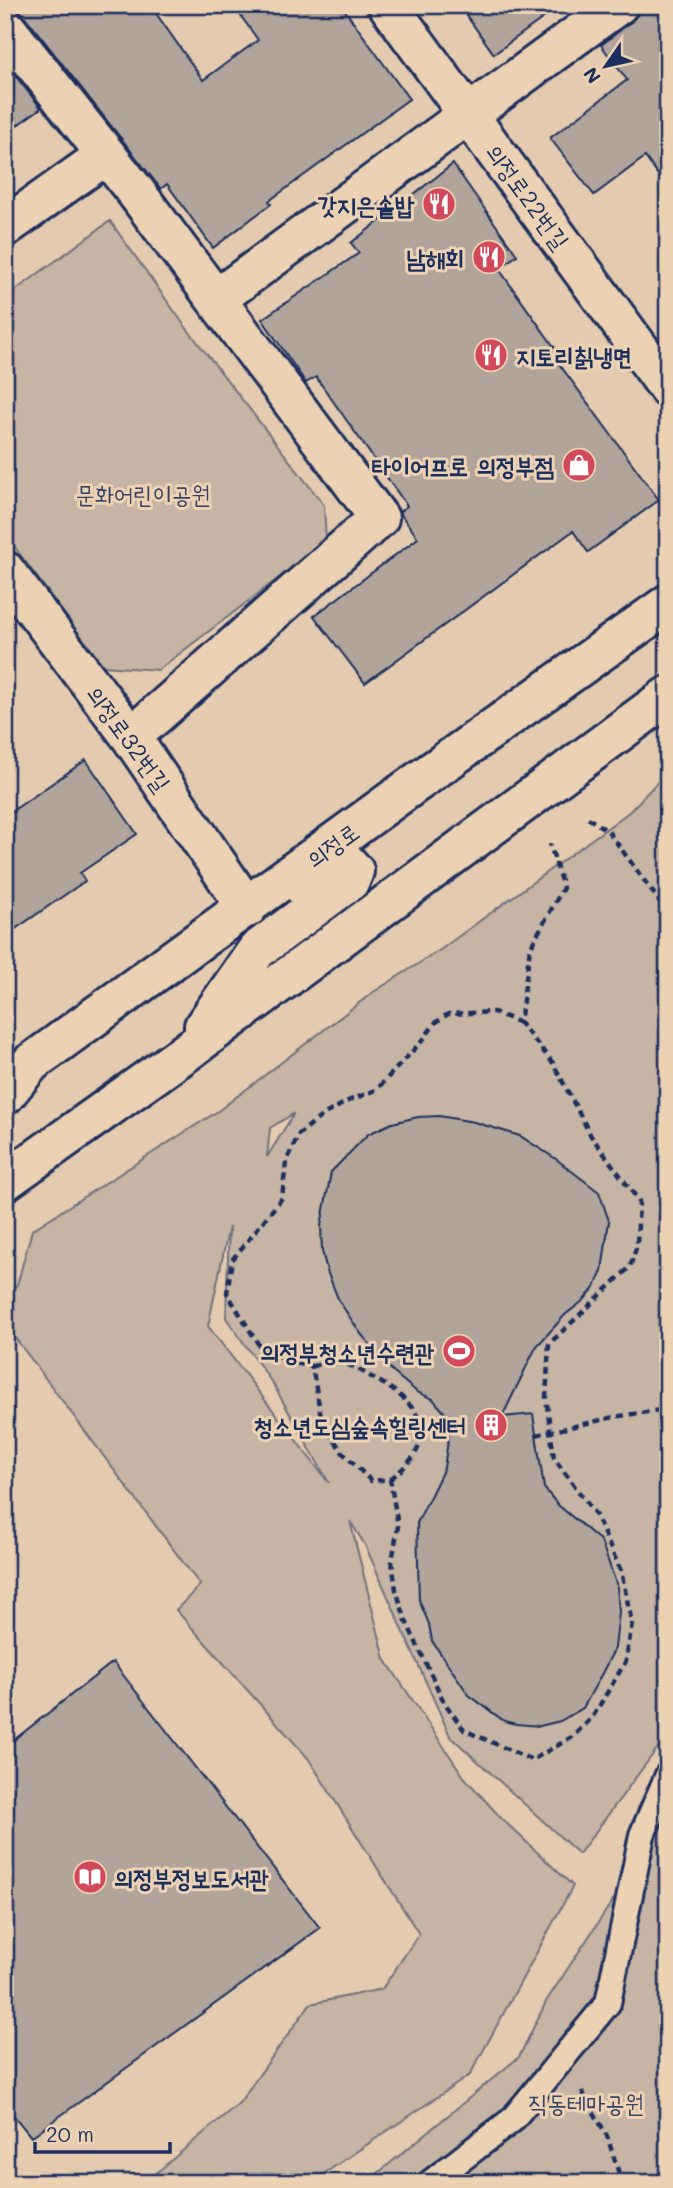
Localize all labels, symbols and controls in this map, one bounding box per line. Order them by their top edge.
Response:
north arrow [572,32,642,102]
text: N [577,63,606,89]
street label: 의정로22번길 [479,137,577,255]
restaurant icon: 갓지은솥밥 [420,185,458,223]
place label: 갓지은솥밥 [317,189,415,220]
restaurant icon: 남해회 [470,238,508,276]
place label: 남해회 [406,242,464,273]
restaurant icon: 지토리칡냉면 [472,336,510,374]
place label: 지토리칡냉면 [516,340,632,371]
shop icon: 타이어프로 의정부점 [560,446,598,484]
place label: 타이어프로 의정부점 [372,450,554,481]
park label: 문화어린이공원 [75,478,211,509]
street label: 의정로32번길 [80,679,178,797]
street label: 의정로 [299,815,365,875]
sports icon: 의정부청소년수련관 [440,1332,478,1370]
place label: 의정부청소년수련관 [260,1336,435,1367]
building icon: 청소년도심숲속힐링센터 [472,1406,510,1444]
place label: 청소년도심숲속힐링센터 [254,1410,466,1441]
library icon: 의정부정보도서관 [71,1858,109,1896]
place label: 의정부정보도서관 [114,1862,269,1893]
park label: 직동테마공원 [528,2087,644,2118]
scale bar [35,2111,170,2155]
text: 20 m [46,2120,94,2147]

